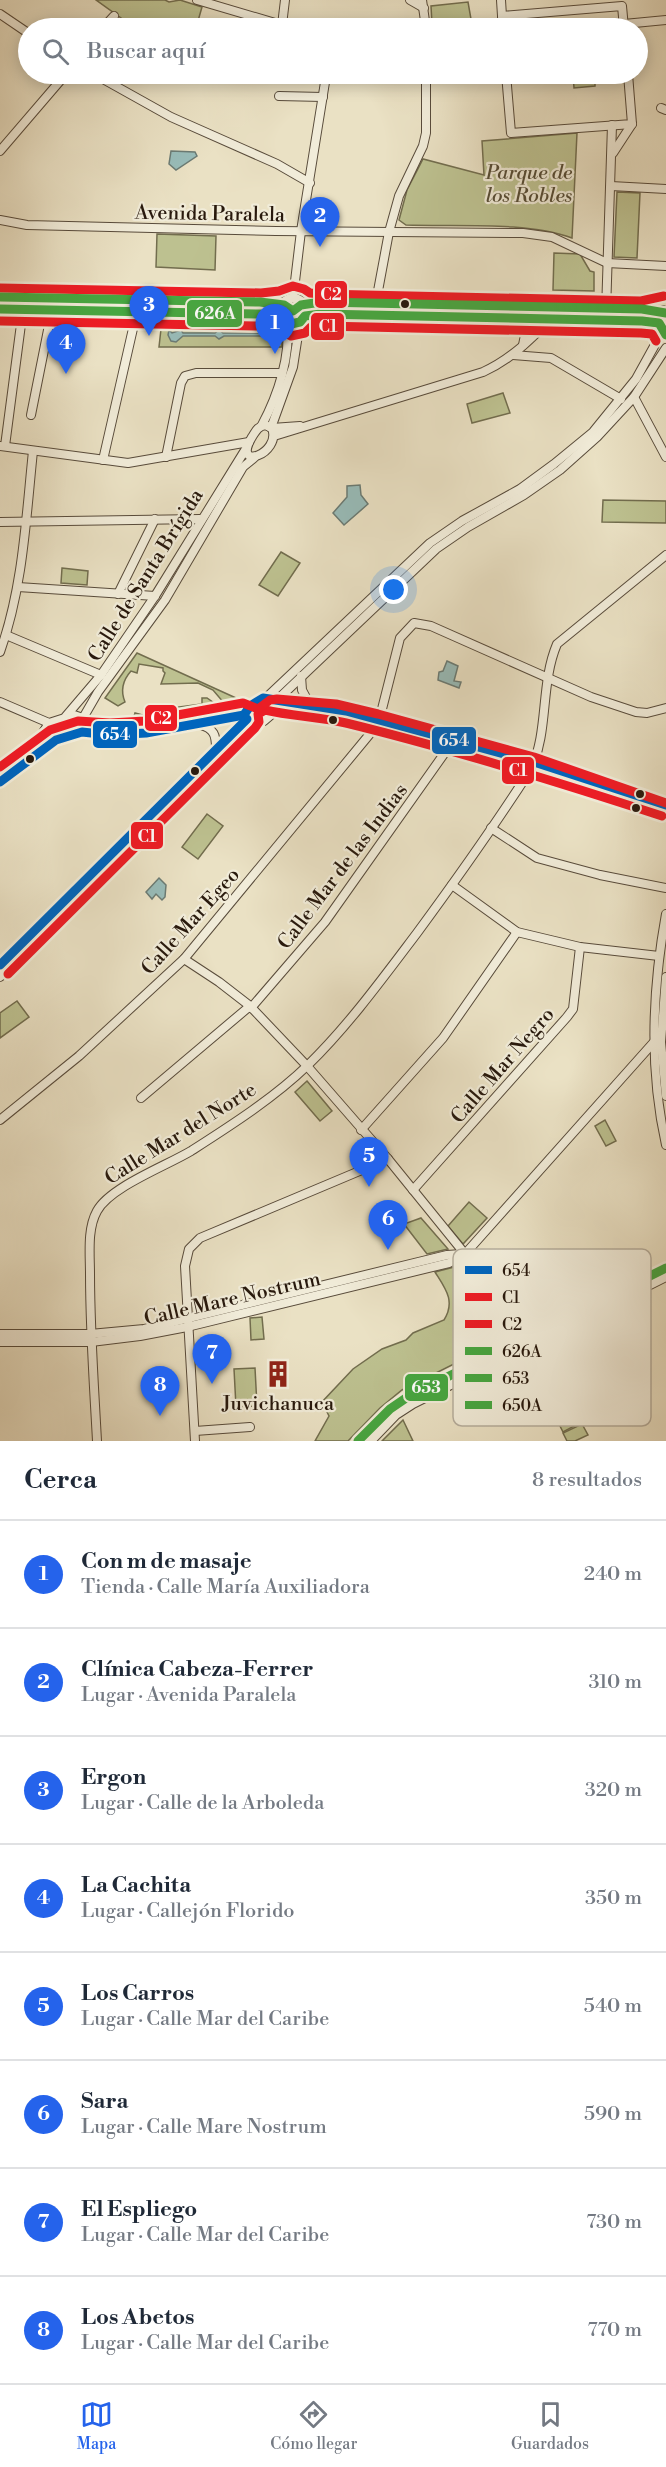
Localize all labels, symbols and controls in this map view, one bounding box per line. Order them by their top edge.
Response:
search box [18,18,648,84]
icon: search [39,35,72,68]
text: Buscar aquí [87,38,205,65]
park label: Parque de los Robles [485,161,573,209]
pin: 2 [300,198,340,247]
street label: Avenida Paralela [134,201,286,228]
line badge: C2 [314,280,348,309]
text: C2 [320,285,342,305]
pin: 3 [130,286,168,336]
unlabelled marker [399,298,411,310]
line badge: 626A [186,299,243,328]
text: 626A [194,304,236,324]
pin: 1 [256,304,294,354]
line badge: C1 [310,312,345,341]
text: C1 [318,317,338,337]
pin: 4 [46,324,86,374]
street label: Calle de Santa Brígida [83,484,210,667]
your location [379,575,408,604]
line badge: C2 [144,704,178,732]
text: C2 [150,709,172,729]
unlabelled marker [327,714,339,726]
line badge: 654 [92,720,138,749]
text: 654 [100,725,131,745]
line badge: 654 [431,726,477,755]
text: 654 [439,731,470,751]
unlabelled marker [24,753,36,765]
line badge: C1 [501,756,535,785]
text: C1 [508,761,528,781]
unlabelled marker [189,765,201,777]
street label: Calle Mar de las Indias [273,779,414,955]
unlabelled marker [634,788,646,800]
unlabelled marker [630,802,642,814]
line badge: C1 [130,821,164,850]
text: C1 [137,827,157,847]
street label: Calle Mar Egeo [136,863,246,981]
street label: Calle Mar Negro [446,1003,560,1129]
street label: Calle Mar del Norte [100,1078,261,1191]
pin: 5 [350,1138,388,1187]
pin: 6 [368,1200,408,1250]
legend [453,1249,651,1426]
text: 654 [502,1261,531,1281]
street label: Calle Mare Nostrum [142,1267,324,1332]
text: C1 [502,1288,520,1308]
text: C2 [502,1315,522,1335]
pin: 7 [192,1334,232,1384]
text: 626A [502,1342,543,1362]
building icon: Juvichanuca [263,1359,293,1389]
pin: 8 [140,1366,180,1416]
text: 653 [502,1369,530,1389]
line badge: 653 [404,1373,449,1402]
text: 653 [411,1378,441,1398]
place label: Juvichanuca [221,1392,335,1417]
text: 650A [502,1396,543,1416]
text: Cerca [24,1464,97,1496]
text: 8 resultados [532,1468,642,1493]
text: Con m de masaje [81,1548,251,1575]
text: 1 [39,1562,48,1587]
text: 240 m [584,1562,642,1587]
text: Tienda · Calle María Auxiliadora [81,1575,370,1600]
text: Clínica Cabeza-Ferrer [81,1656,313,1683]
text: 2 [37,1670,50,1695]
text: 310 m [589,1670,642,1695]
text: Lugar · Avenida Paralela [81,1683,296,1708]
text: Ergon [81,1764,146,1791]
text: 3 [37,1778,50,1803]
text: 320 m [585,1778,642,1803]
text: Lugar · Calle de la Arboleda [81,1791,324,1816]
text: La Cachita [81,1872,191,1899]
text: 4 [37,1886,50,1911]
text: 350 m [585,1886,642,1911]
text: Lugar · Callejón Florido [81,1899,295,1924]
text: Los Carros [81,1980,194,2007]
text: 5 [37,1994,50,2019]
text: 540 m [584,1994,642,2019]
text: Lugar · Calle Mar del Caribe [81,2007,329,2032]
text: Sara [81,2088,128,2115]
text: 6 [37,2102,50,2127]
text: 590 m [584,2102,642,2127]
text: Lugar · Calle Mare Nostrum [81,2115,327,2140]
text: El Espliego [81,2196,197,2223]
text: 7 [38,2210,49,2235]
text: 730 m [586,2210,642,2235]
text: Lugar · Calle Mar del Caribe [81,2223,329,2248]
text: Los Abetos [81,2304,195,2331]
text: 8 [37,2318,50,2343]
text: 770 m [587,2318,642,2343]
text: Lugar · Calle Mar del Caribe [81,2331,329,2356]
tab: Mapa [77,2398,116,2454]
tab: Cómo llegar [270,2398,357,2454]
tab: Guardados [511,2398,589,2454]

